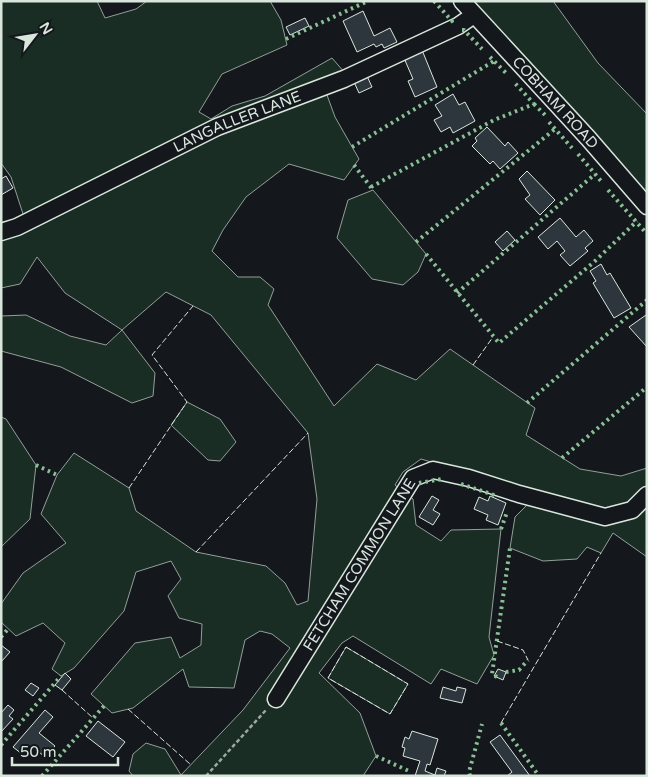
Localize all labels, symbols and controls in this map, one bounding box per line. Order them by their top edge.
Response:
north arrow [10,10,60,60]
text: N [36,19,56,38]
street label: COBHAM ROAD [509,53,602,152]
street label: LANGALLER LANE [170,87,303,156]
street label: FETCHAM COMMON LANE [299,475,419,654]
scale bar [12,734,119,766]
text: 50 m [20,743,57,761]

